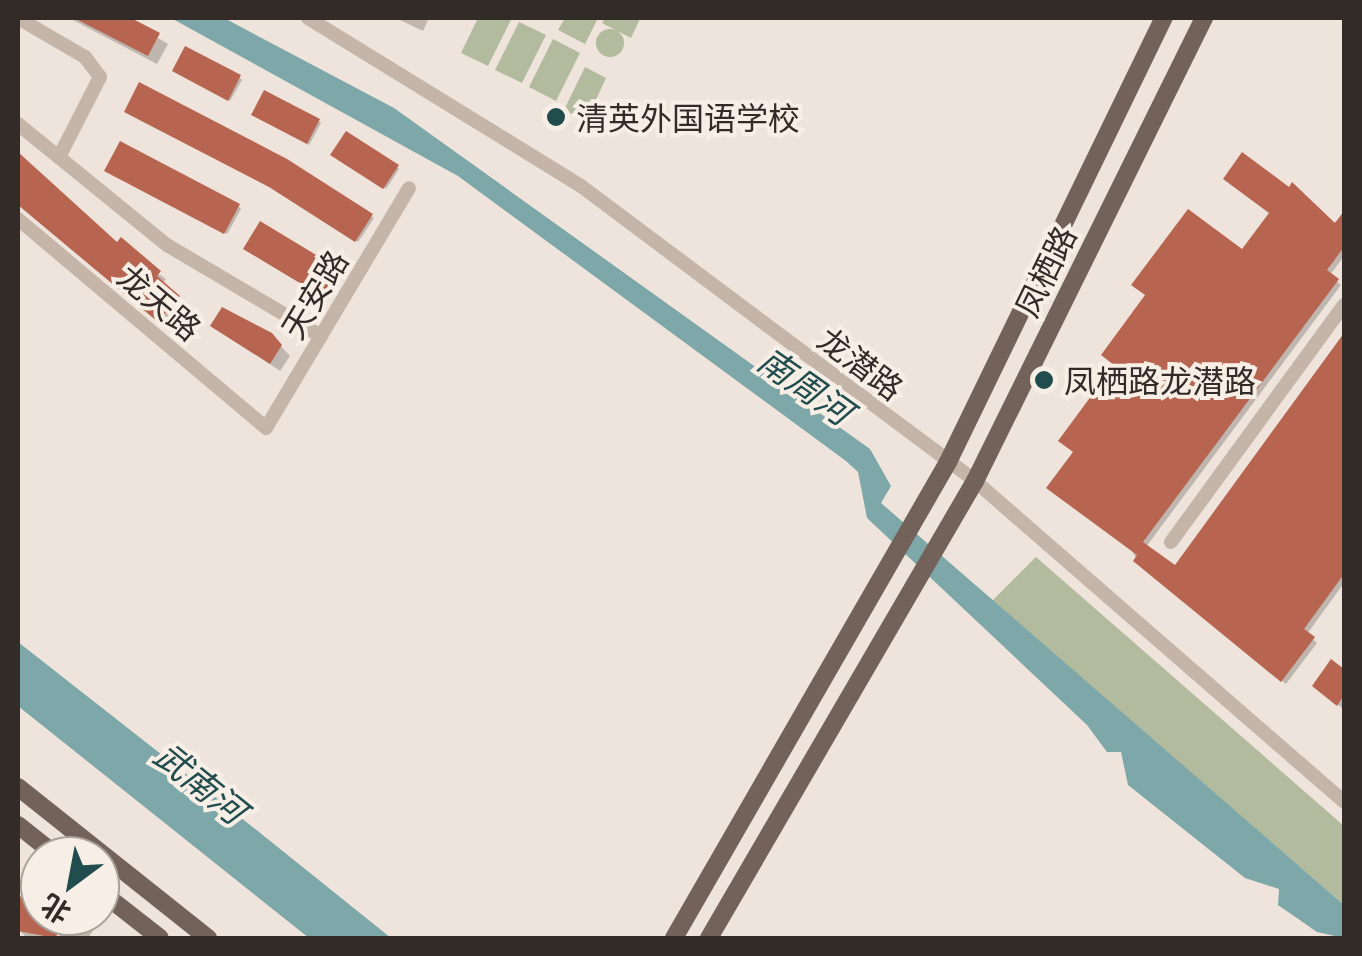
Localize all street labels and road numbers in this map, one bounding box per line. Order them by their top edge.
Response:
street label: 凤栖路 [1007,219,1083,323]
street label: 天安路 [273,243,355,345]
street label: 龙天路 [111,256,209,348]
street label: 龙潜路 [811,319,911,407]

